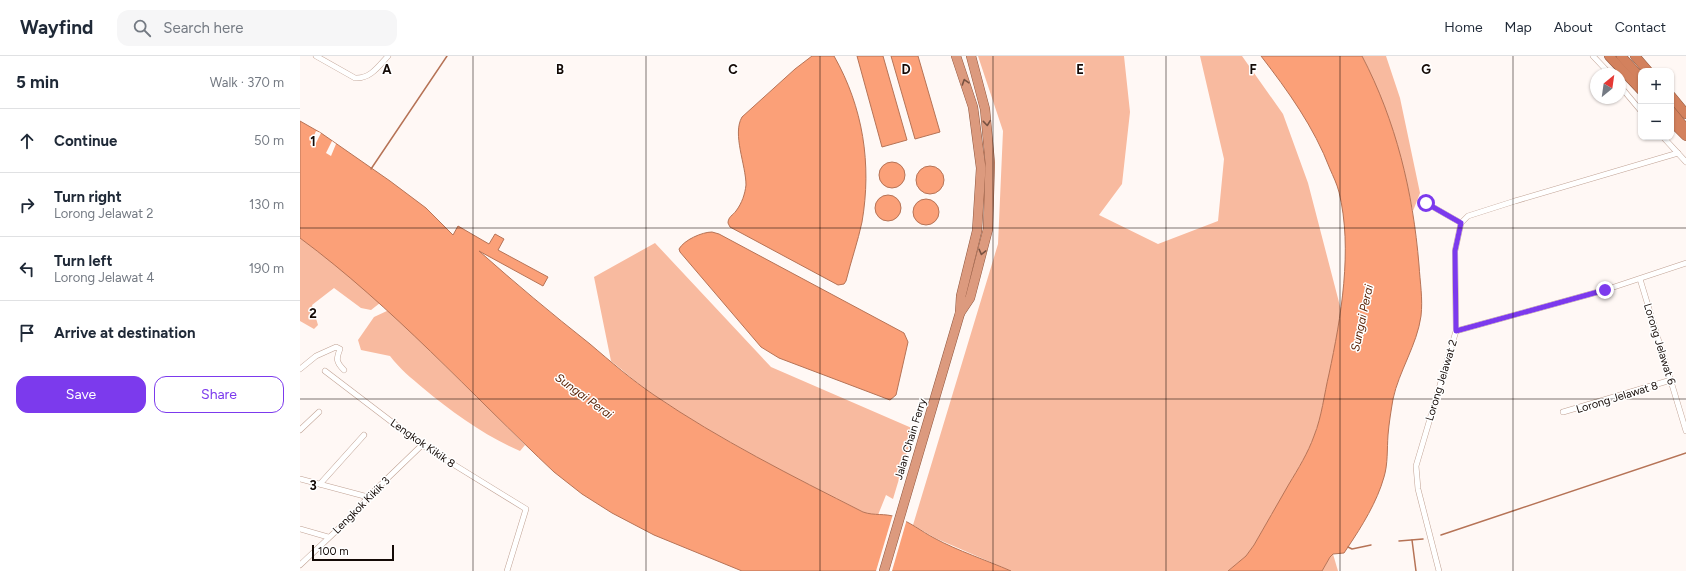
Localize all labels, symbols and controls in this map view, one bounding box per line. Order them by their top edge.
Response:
search box [117,10,397,46]
text: Wayfind [20,16,93,39]
icon: search [131,17,153,39]
text: Search here [163,19,243,37]
text: Home [1444,19,1483,36]
text: Map [1505,19,1532,36]
text: About [1554,19,1593,36]
text: Contact [1615,19,1666,36]
text: A [382,62,392,77]
text: B [556,62,564,77]
text: C [728,62,738,77]
text: D [901,62,911,77]
text: E [1076,62,1084,77]
text: F [1249,62,1257,77]
text: G [1421,62,1431,77]
north arrow [1590,68,1626,104]
map controls [1638,68,1674,140]
button: + [1638,68,1674,104]
text: 5 min [16,72,59,92]
text: Walk · 370 m [210,75,284,90]
one-way arrow [961,79,969,86]
button: − [1638,104,1674,140]
one-way arrow [982,120,991,126]
icon: ahead [16,130,38,152]
text: Continue [54,132,117,150]
text: 50 m [254,133,284,148]
text: 1 [310,134,316,149]
text: Turn right [54,188,122,206]
icon: right [16,194,38,216]
route start [1417,194,1435,212]
text: 130 m [249,197,284,212]
text: Lorong Jelawat 2 [54,206,154,221]
one-way arrow [978,248,987,255]
text: Turn left [54,252,112,270]
icon: left [16,258,38,280]
text: 190 m [249,261,284,276]
text: Lorong Jelawat 4 [54,270,154,285]
route end [1596,281,1614,299]
water label: Sungai Perai [1348,283,1376,353]
street label: Lorong Jelawat 6 [1641,302,1678,386]
text: 2 [309,306,317,321]
icon: arrive [16,322,38,344]
text: Arrive at destination [54,324,195,342]
street label: Lorong Jelawat 2 [1423,338,1460,422]
water label: Sungai Perai [552,370,616,422]
button: Save [16,376,146,413]
button: Share [154,376,284,413]
street label: Lorong Jelawat 8 [1575,379,1660,416]
street label: Jalan Chain Ferry [892,397,929,481]
street label: Lengkok Kikik 8 [388,416,458,471]
street label: Lengkok Kikik 3 [330,474,393,537]
text: 3 [309,478,317,493]
scale bar [312,543,394,562]
text: 100 m [318,545,349,558]

